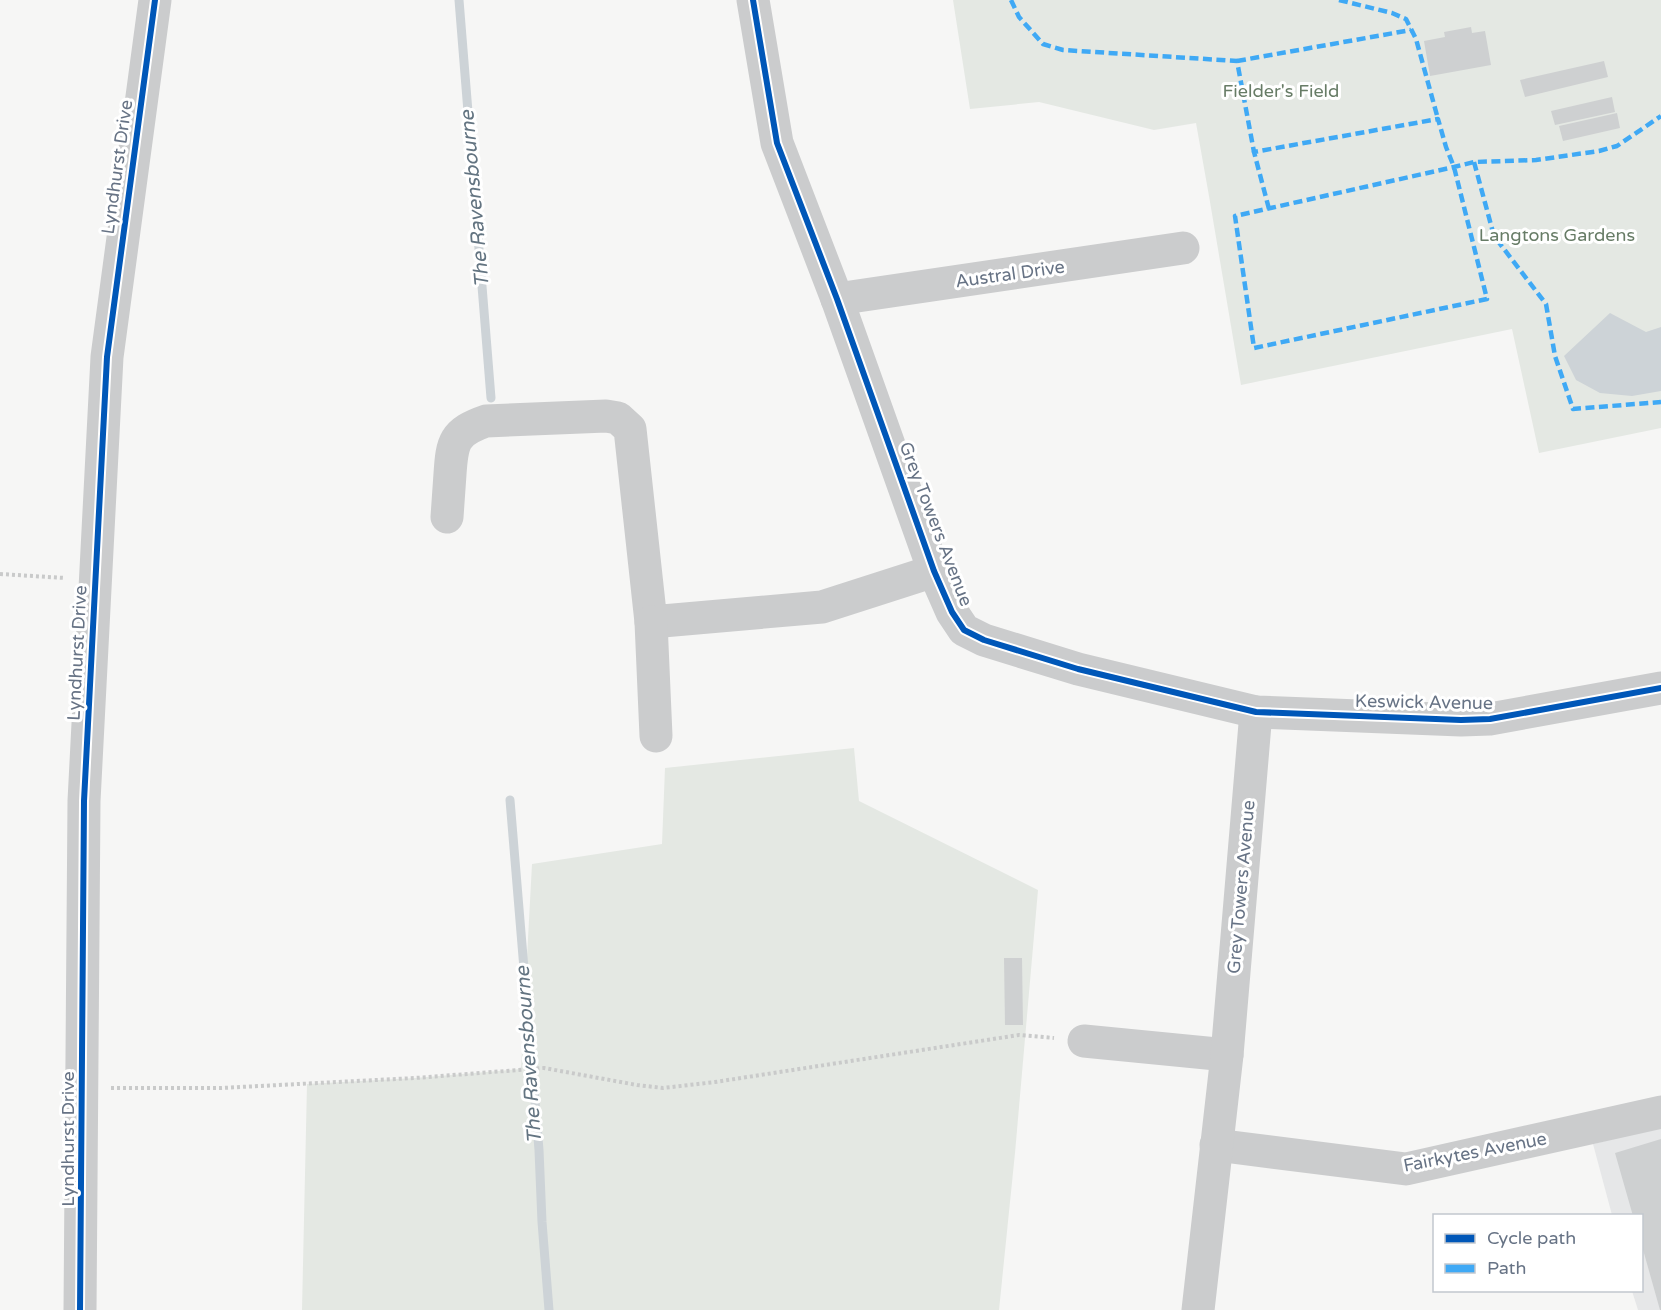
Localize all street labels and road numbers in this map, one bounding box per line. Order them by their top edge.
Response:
street label: Lyndhurst Drive [97,98,137,236]
street label: Austral Drive [954,255,1066,293]
street label: Grey Towers Avenue [895,439,977,609]
street label: Lyndhurst Drive [62,585,92,721]
street label: Keswick Avenue [1355,690,1493,714]
street label: Grey Towers Avenue [1222,799,1260,975]
street label: Lyndhurst Drive [57,1071,79,1207]
street label: Fairkytes Avenue [1401,1127,1549,1177]

